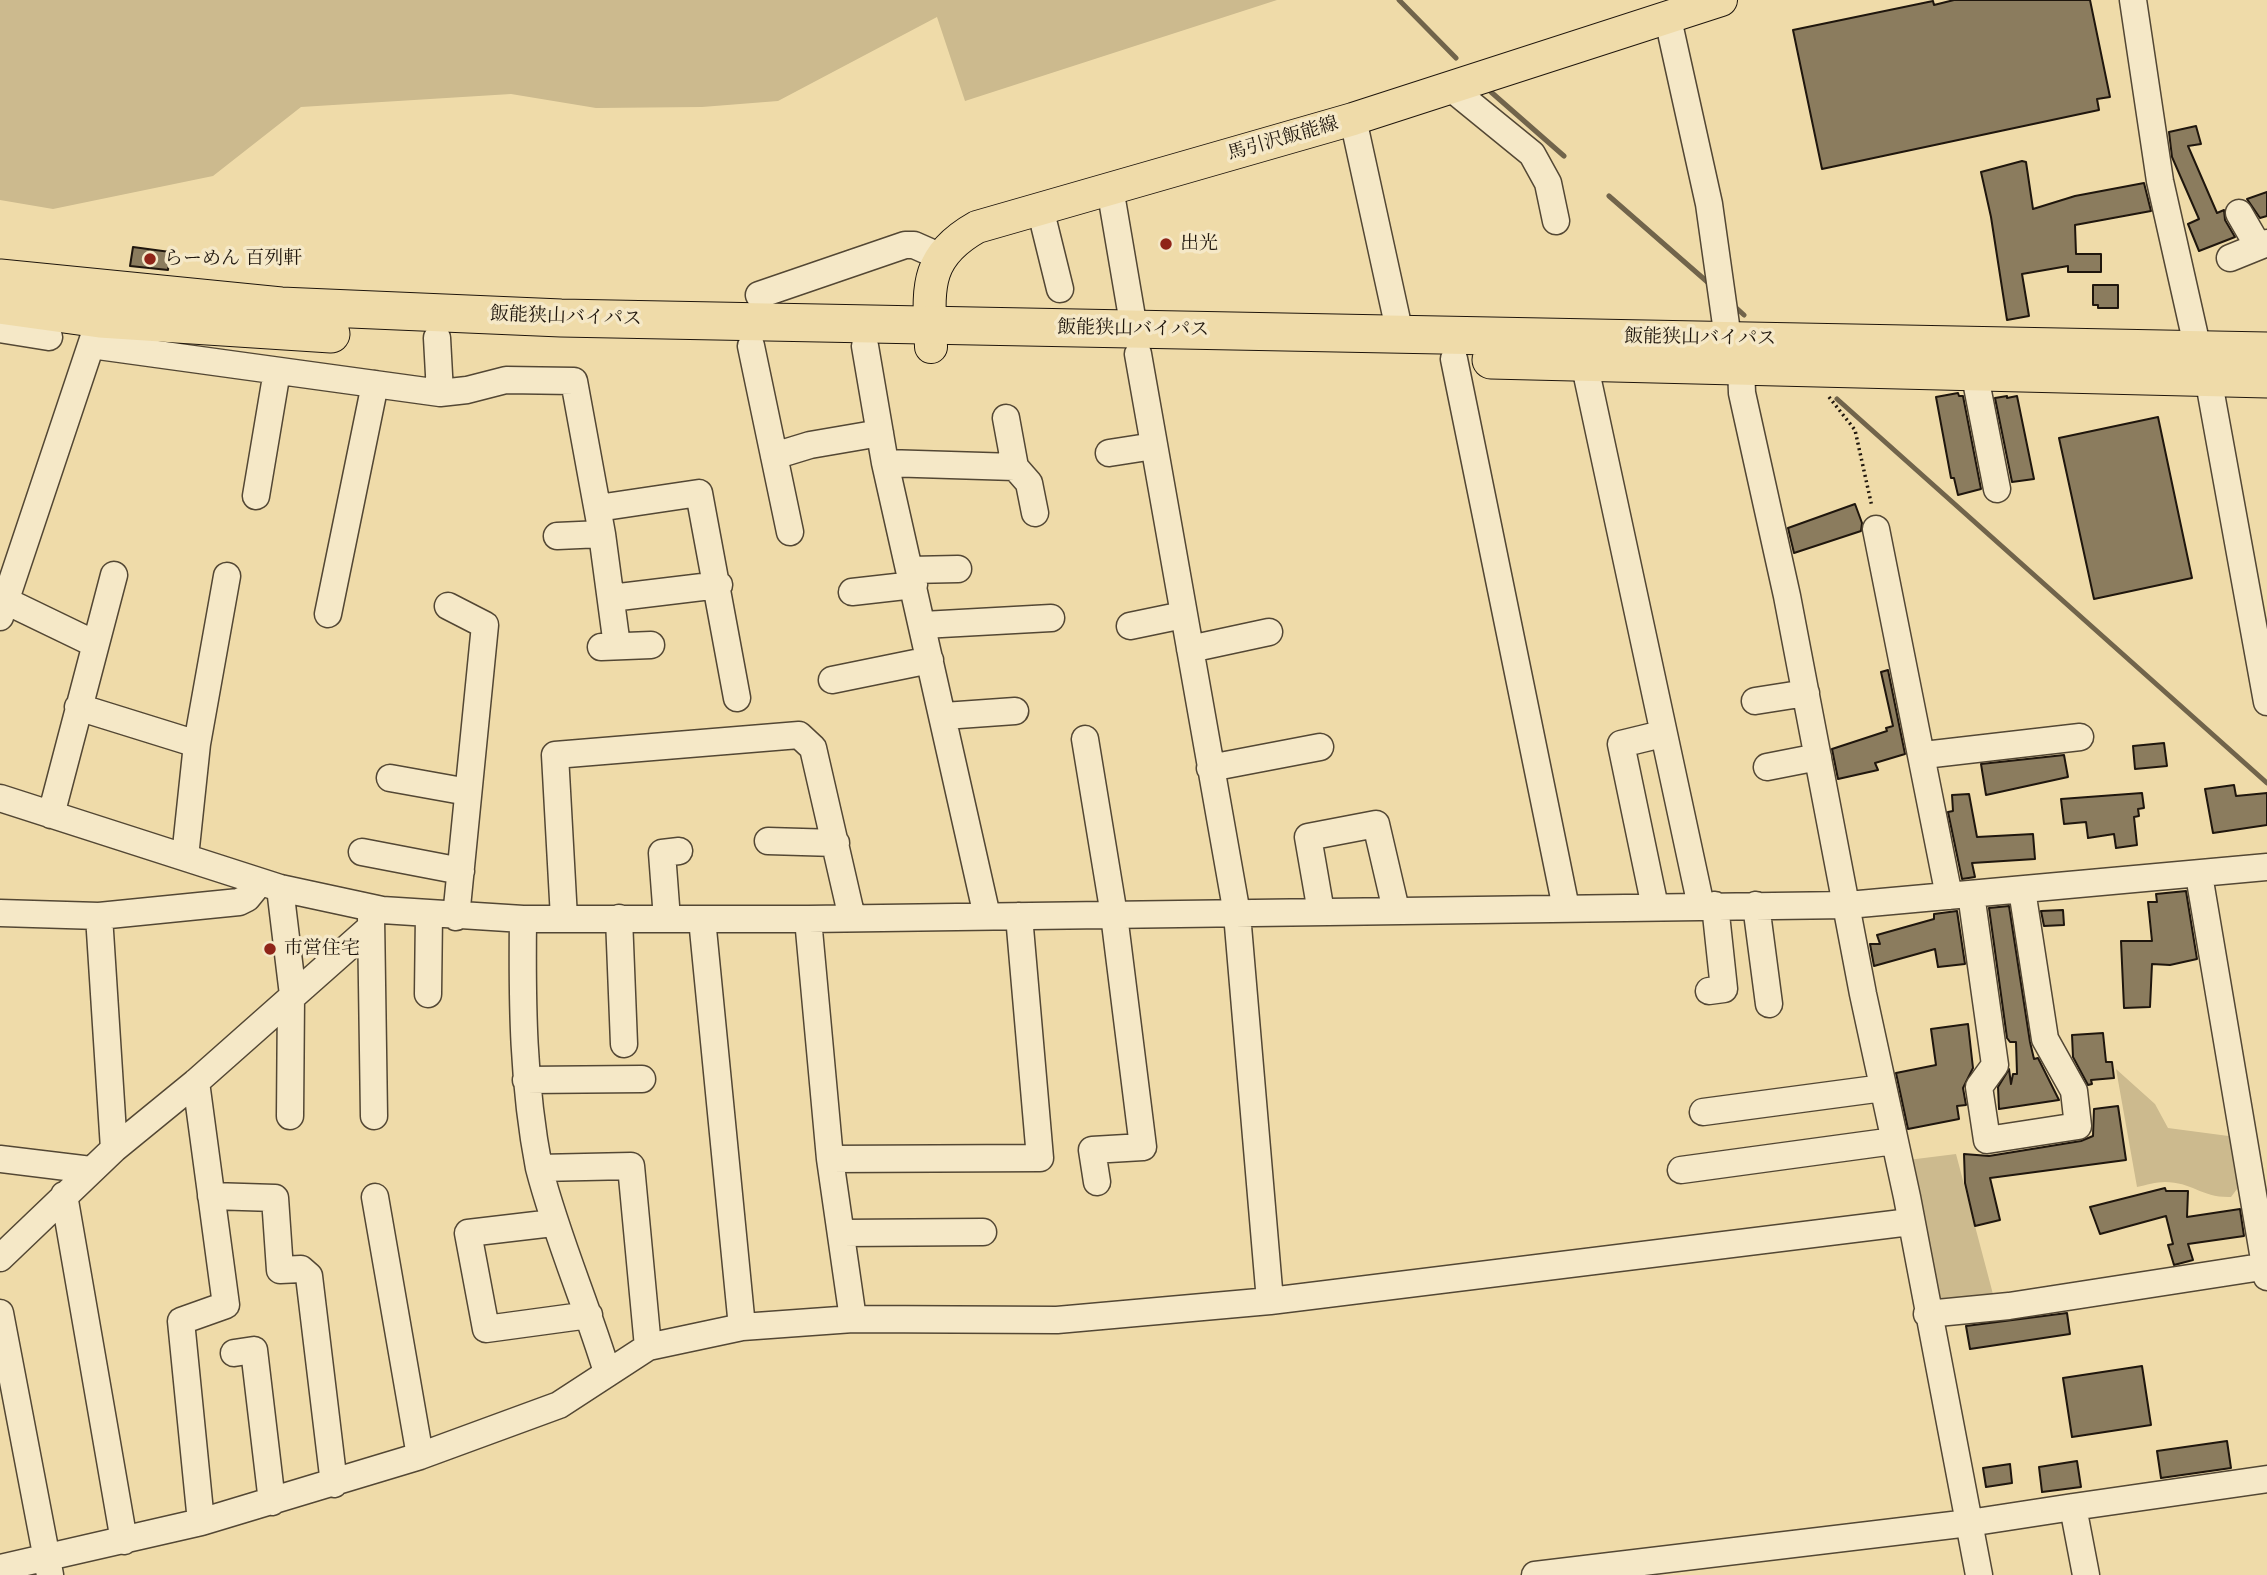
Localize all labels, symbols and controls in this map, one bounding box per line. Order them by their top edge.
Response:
street label: 馬引沢飯能線 [1225,112,1341,166]
place label: 出光 [1180,233,1218,255]
marker: 出光 [1158,236,1174,252]
place label: らーめん 百列軒 [164,248,302,270]
marker: らーめん 百列軒 [142,251,158,267]
street label: 飯能狭山バイパス [490,303,642,331]
street label: 飯能狭山バイパス [1057,316,1209,342]
street label: 飯能狭山バイパス [1624,325,1776,351]
place label: 市営住宅 [284,938,360,960]
marker: 市営住宅 [262,941,278,957]

